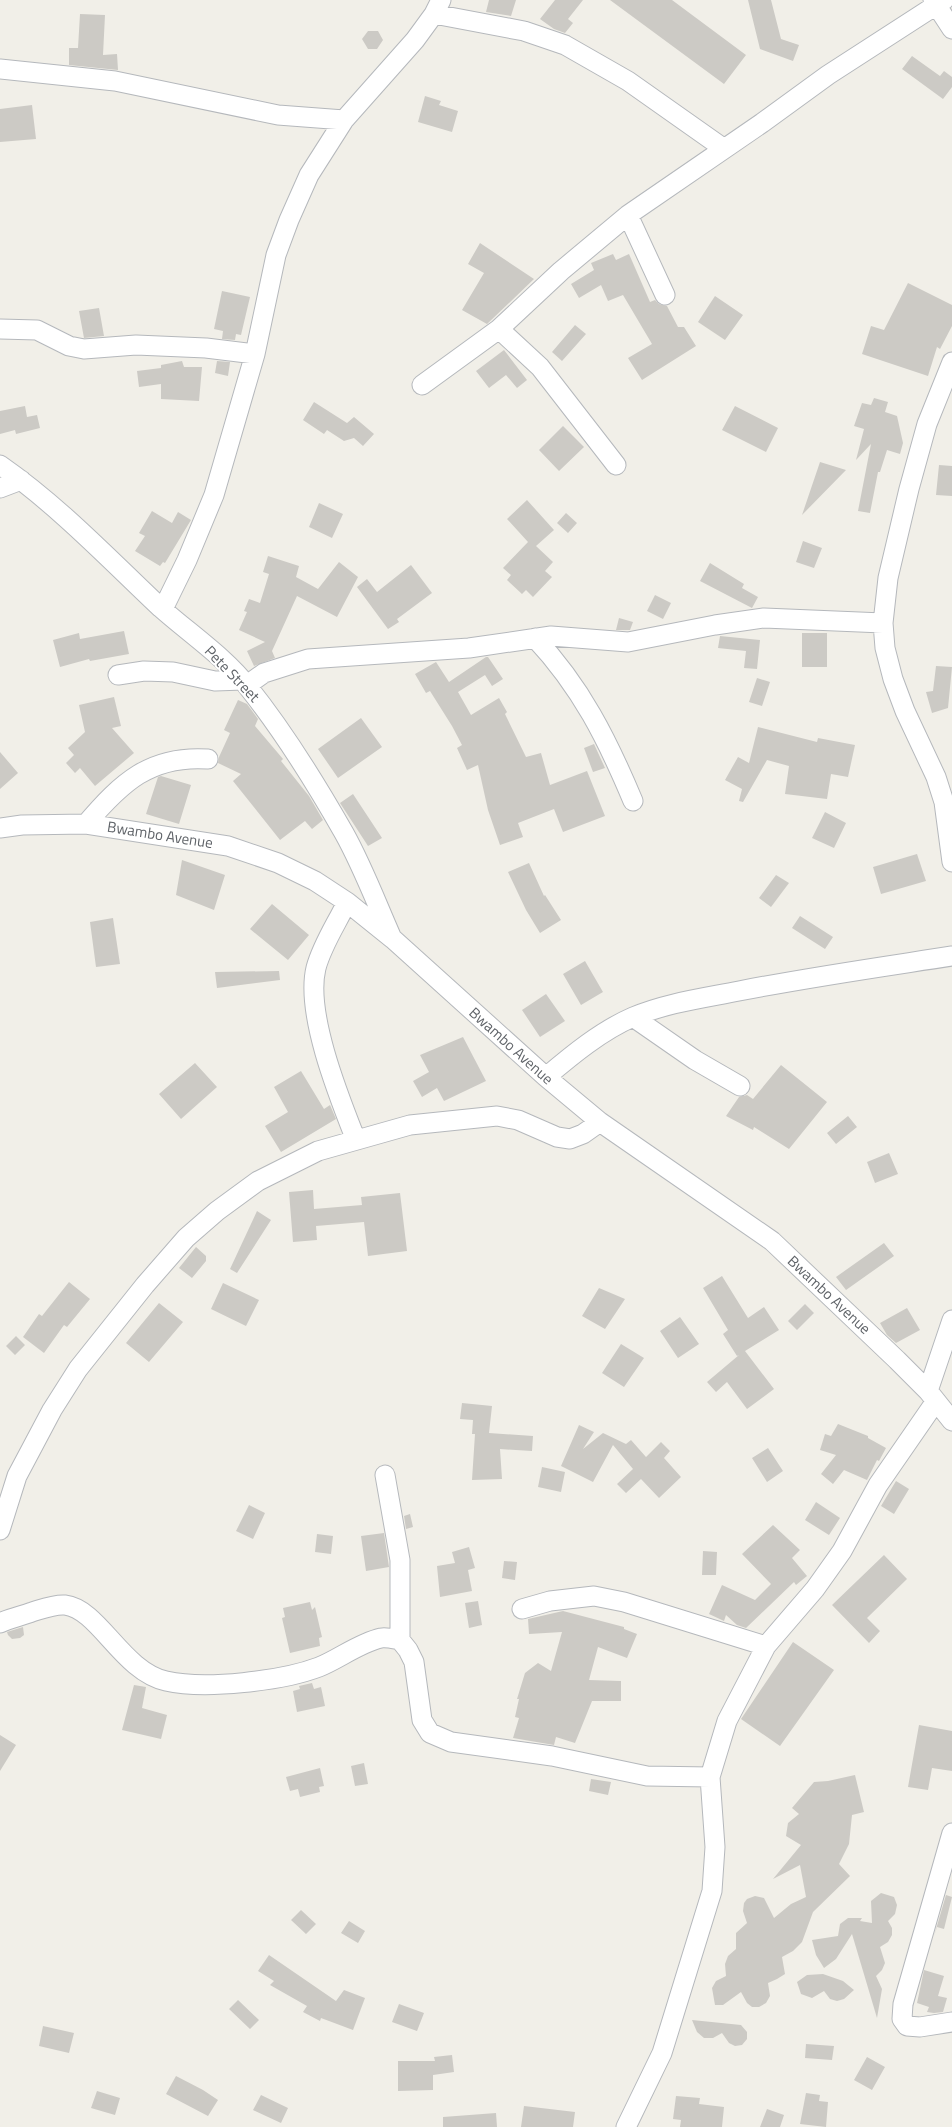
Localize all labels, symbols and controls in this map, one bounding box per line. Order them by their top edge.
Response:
street label: Pete Street [199,640,266,708]
street label: Bwambo Avenue [106,815,215,854]
street label: Bwambo Avenue [464,1001,559,1090]
street label: Bwambo Avenue [783,1250,876,1339]

